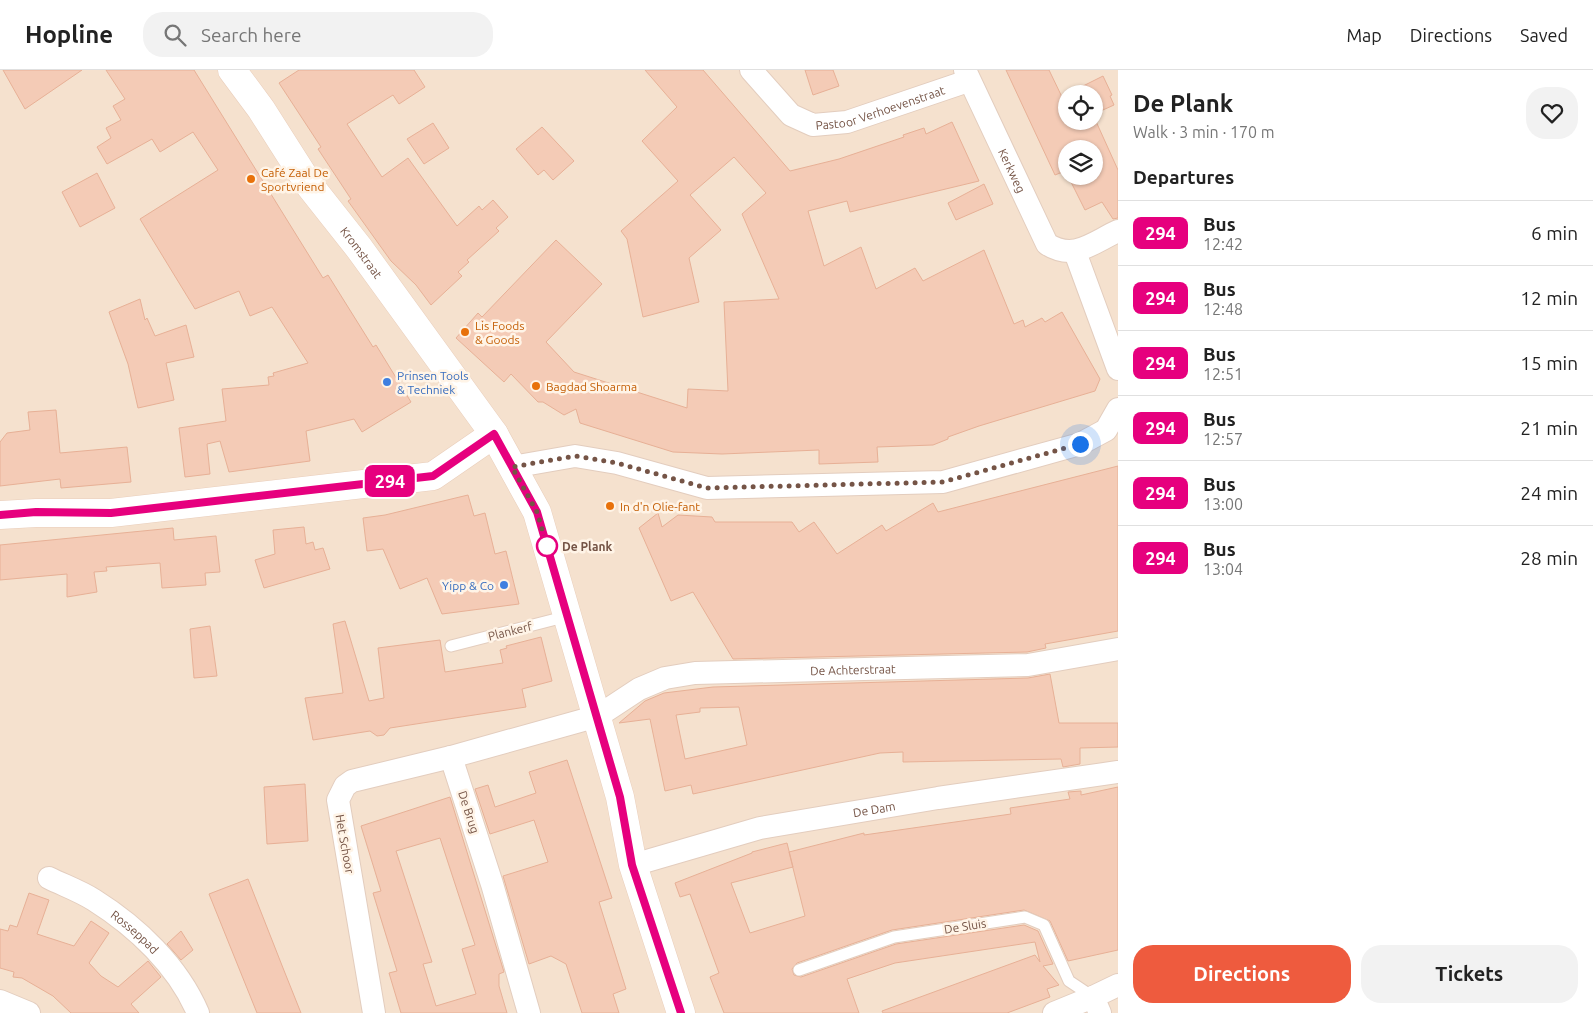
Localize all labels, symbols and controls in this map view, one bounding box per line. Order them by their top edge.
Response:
search box [143,12,493,57]
text: Hopline [25,21,113,48]
icon: search [161,21,189,49]
text: Search here [201,24,301,46]
text: Map [1346,25,1382,45]
text: Directions [1410,25,1492,45]
text: Saved [1520,25,1568,45]
street label: Pastoor Verhoevenstraat [815,83,947,131]
map controls [1058,85,1103,185]
button: locate [1058,85,1103,130]
button: heart [1526,87,1578,139]
text: De Plank [1133,90,1233,117]
text: Walk · 3 min · 170 m [1133,123,1275,141]
button: layers [1058,140,1103,185]
street label: Kerkweg [996,146,1028,195]
place label: Café Zaal De Sportvriend [261,166,329,193]
text: Departures [1133,166,1234,188]
marker: Café Zaal De Sportvriend [245,173,257,185]
text: Bus [1203,213,1236,235]
text: 6 min [1531,222,1578,244]
text: 294 [1145,223,1176,243]
street label: Kromstraat [338,224,385,281]
text: 12:42 [1203,235,1243,253]
text: Bus [1203,278,1236,300]
text: 12 min [1520,287,1578,309]
text: 294 [1145,288,1176,308]
text: 12:48 [1203,300,1243,318]
place label: Lis Foods & Goods [475,319,525,346]
marker: Lis Foods & Goods [459,326,471,338]
text: Bus [1203,343,1236,365]
text: 15 min [1520,352,1578,374]
text: 294 [1145,353,1176,373]
text: 12:51 [1203,365,1243,383]
place label: Prinsen Tools & Techniek [397,369,468,396]
marker: Prinsen Tools & Techniek [381,376,393,388]
marker: Bagdad Shoarma [530,380,542,392]
place label: Bagdad Shoarma [546,380,637,393]
text: Bus [1203,408,1236,430]
text: 21 min [1520,417,1578,439]
text: 294 [1145,418,1176,438]
text: 12:57 [1203,430,1243,448]
your location [1068,432,1093,457]
line badge: 294 [361,465,419,497]
text: 294 [375,471,405,491]
text: Bus [1203,473,1236,495]
text: 24 min [1520,482,1578,504]
text: 294 [1145,483,1176,503]
text: 13:00 [1203,495,1243,513]
marker: In d'n Olie-fant [604,500,616,512]
place label: In d'n Olie-fant [620,500,700,513]
marker: De Plank [536,535,558,557]
text: Bus [1203,538,1236,560]
place label: De Plank [562,540,612,553]
text: 28 min [1520,547,1578,569]
text: 294 [1145,548,1176,568]
text: 13:04 [1203,560,1243,578]
place label: Yipp & Co [442,579,494,592]
marker: Yipp & Co [498,579,510,591]
street label: Plankerf [487,619,534,643]
street label: De Achterstraat [810,662,896,677]
street label: De Brug [456,789,482,835]
street label: De Dam [852,799,896,819]
street label: Het Schoor [333,813,357,875]
street label: Rosseppad [109,907,161,956]
street label: De Sluis [943,916,987,936]
button: Directions [1133,945,1351,1003]
button: Tickets [1361,945,1578,1003]

